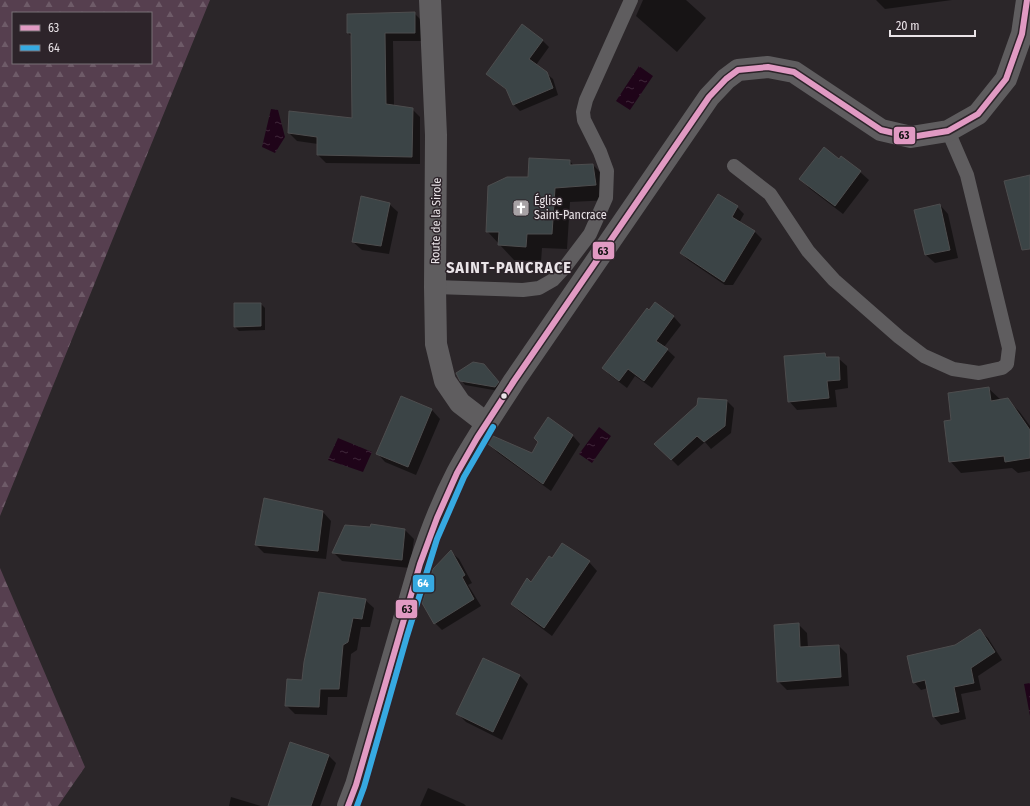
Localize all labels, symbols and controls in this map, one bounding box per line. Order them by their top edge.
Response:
legend [12,12,152,64]
scale bar [890,12,975,38]
text: 20 m [896,19,920,33]
text: 63 [48,21,59,35]
text: 64 [48,41,60,55]
line badge: 63 [893,126,916,145]
text: 63 [899,129,909,142]
street label: Route de la Sirole [428,178,444,264]
place label: Église Saint-Pancrace [534,193,607,222]
church icon: Église Saint-Pancrace [511,198,531,218]
line badge: 63 [592,241,615,260]
text: 63 [598,245,608,258]
district label: SAINT-PANCRACE [446,258,572,277]
unlabelled marker [499,391,509,401]
line badge: 64 [412,574,435,593]
text: 64 [417,577,429,590]
line badge: 63 [395,599,418,619]
text: 63 [402,603,412,616]

